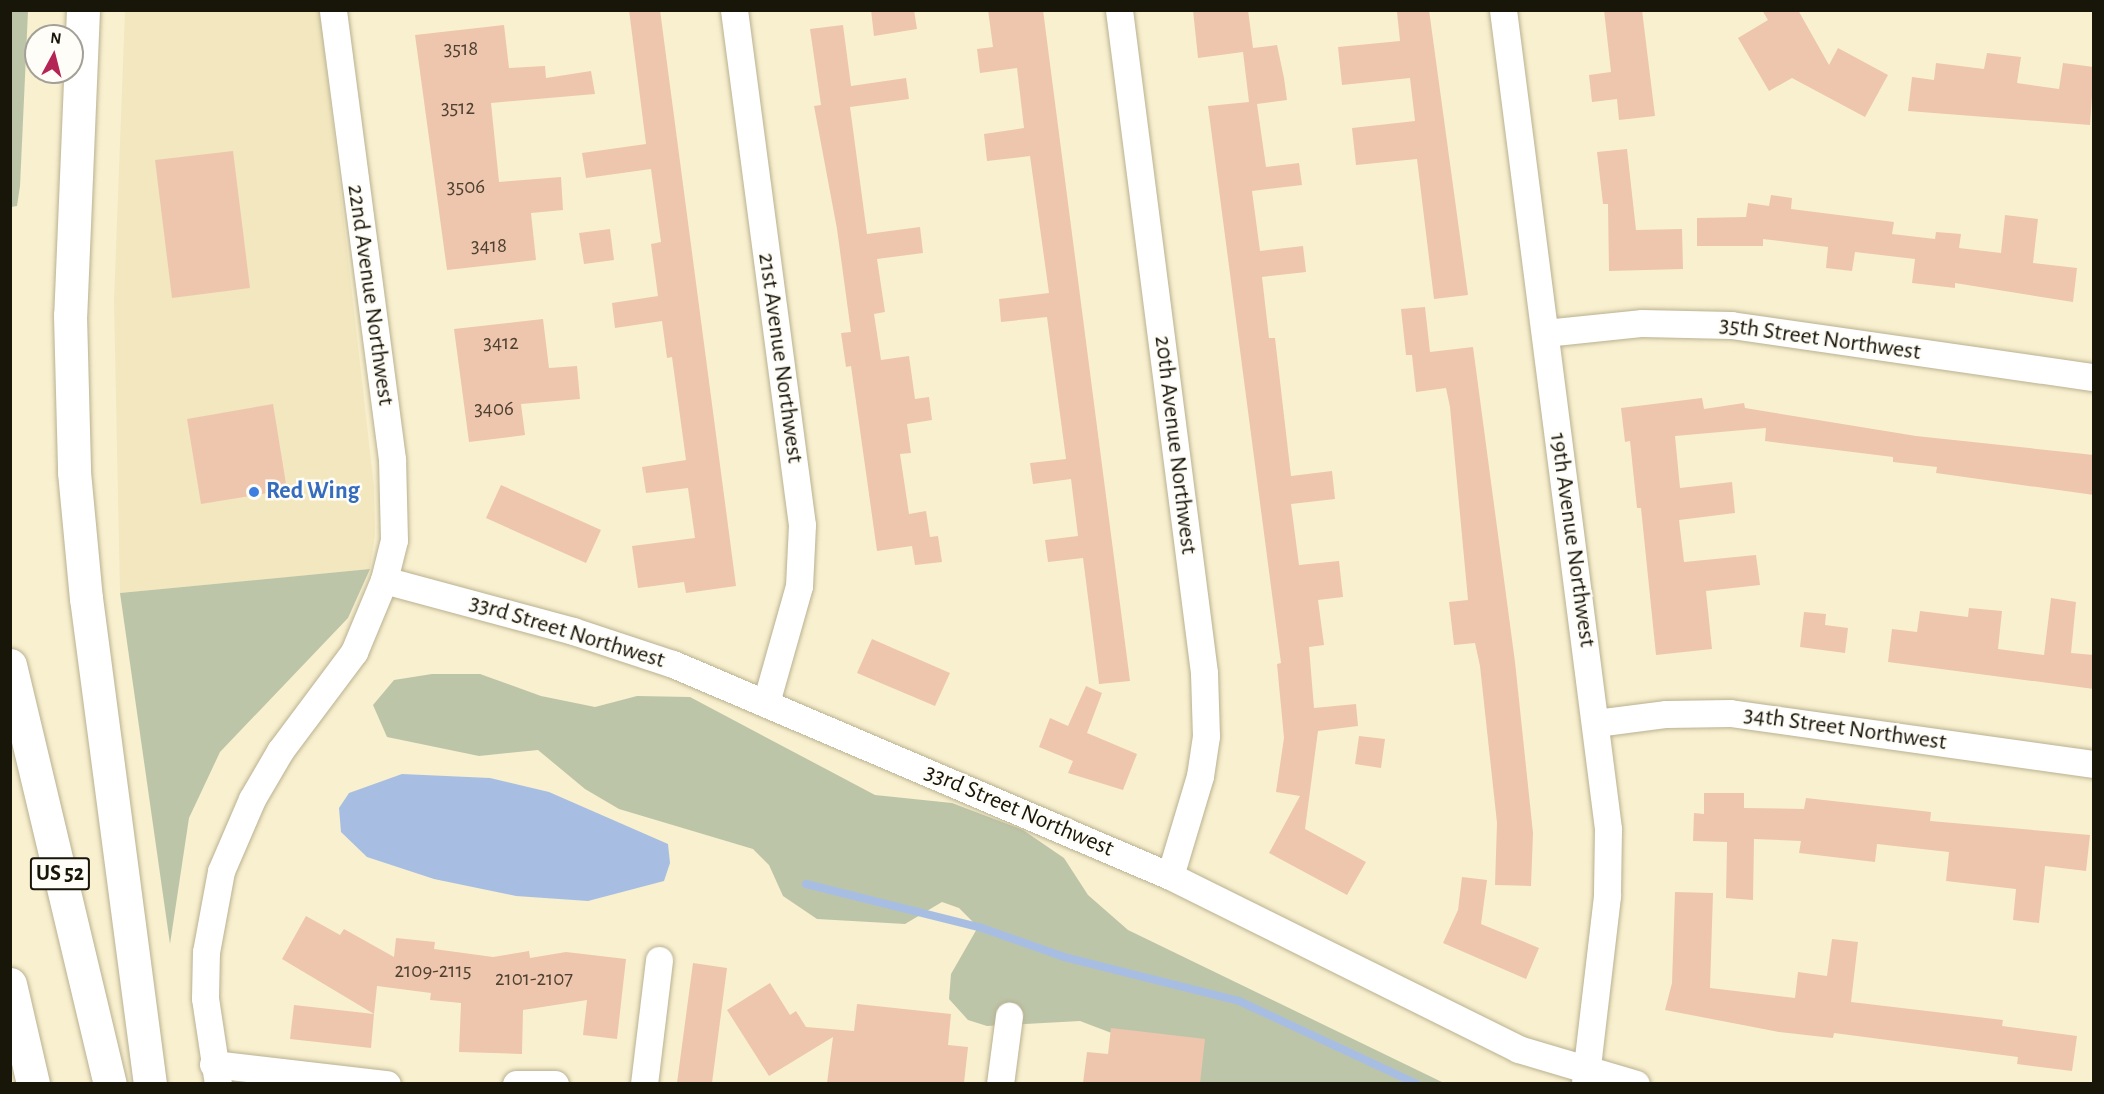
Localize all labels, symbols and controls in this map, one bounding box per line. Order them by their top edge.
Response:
north arrow [24,24,84,84]
text: N [49,30,62,47]
house number: 3518 [444,36,478,62]
house number: 3512 [441,95,475,121]
house number: 3506 [447,174,485,200]
street label: 22nd Avenue Northwest [340,183,400,407]
house number: 3418 [471,233,507,259]
street label: 21st Avenue Northwest [751,251,809,465]
street label: 35th Street Northwest [1718,311,1922,367]
house number: 3412 [483,330,519,356]
street label: 20th Avenue Northwest [1147,334,1203,556]
house number: 3406 [474,396,514,422]
street label: 19th Avenue Northwest [1543,431,1601,649]
place label: Red Wing [266,478,360,506]
marker: Red Wing [247,485,261,499]
street label: 33rd Street Northwest [466,589,668,675]
street label: 34th Street Northwest [1742,701,1948,757]
street label: 33rd Street Northwest [920,758,1118,864]
road number: US 52 [28,855,92,893]
house number: 2109-2115 [395,958,471,984]
house number: 2101-2107 [495,966,573,992]

